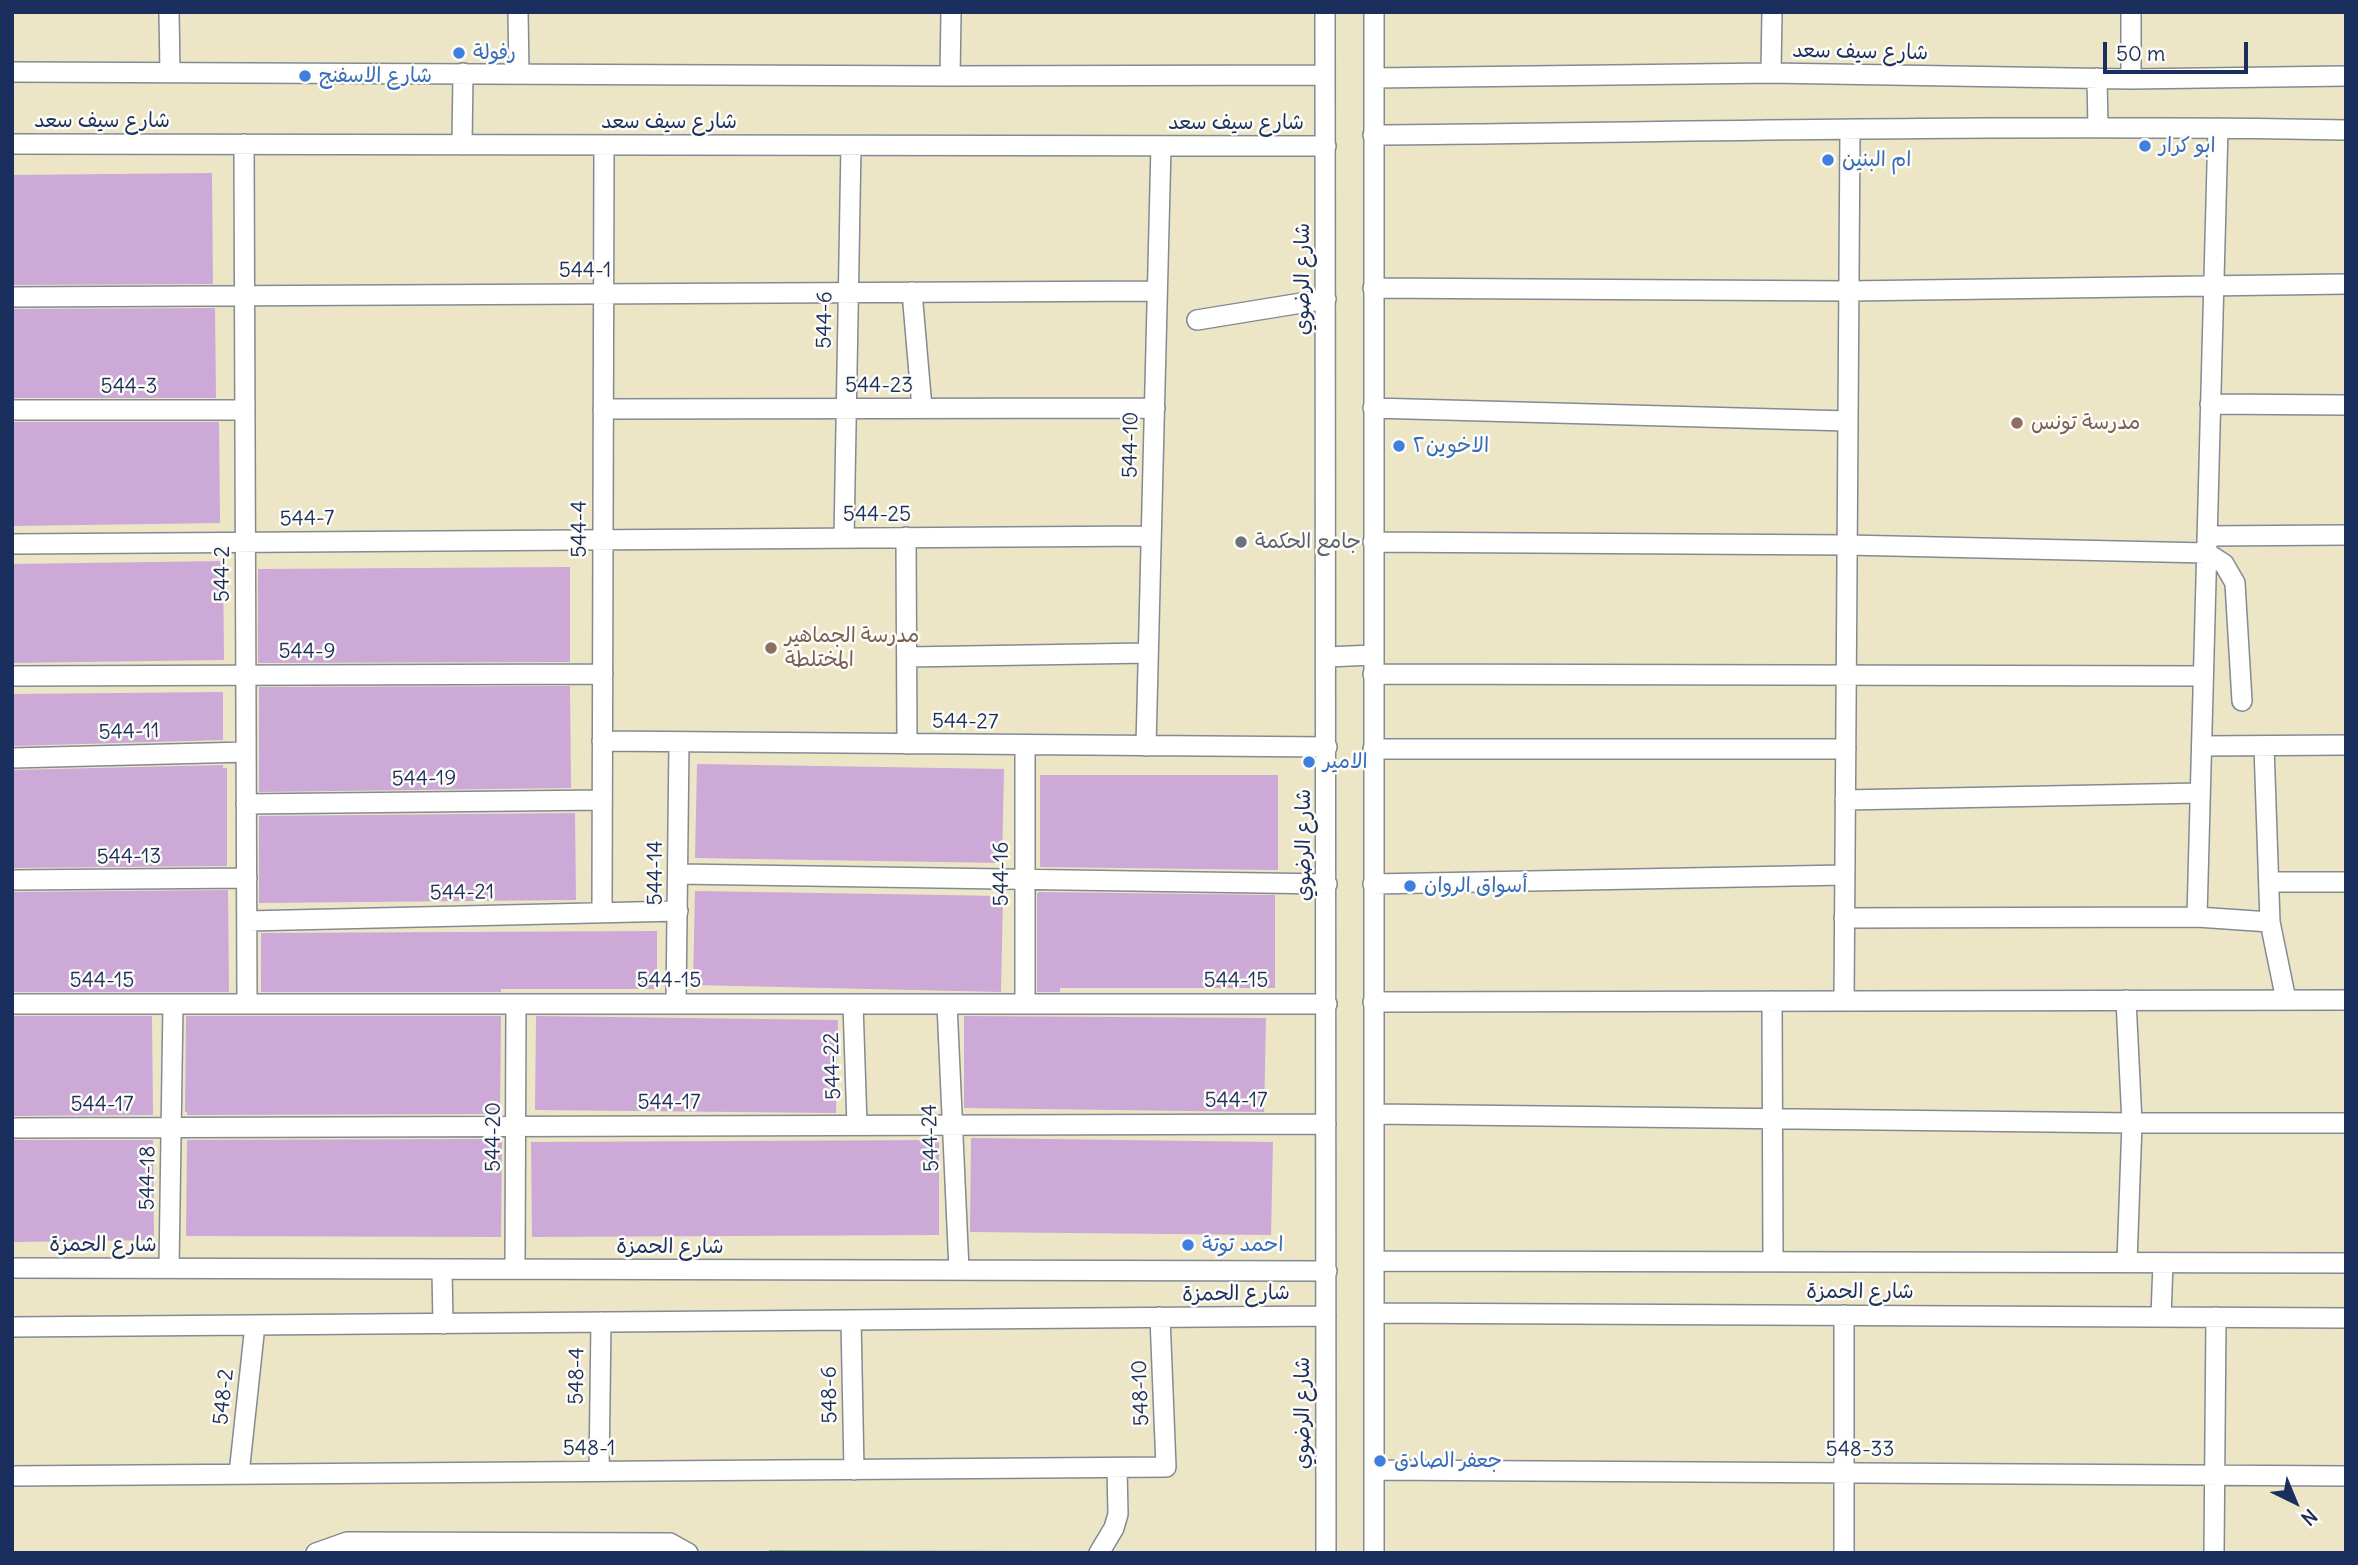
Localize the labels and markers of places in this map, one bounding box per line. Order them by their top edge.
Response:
place label: رفولة [473,40,516,66]
marker: رفولة [451,45,467,61]
place label: شارع الاسفنج [319,63,432,89]
marker: شارع الاسفنج [297,68,313,84]
place label: ابو كرار [2159,133,2216,159]
marker: ابو كرار [2137,138,2153,154]
place label: ام البنين [1842,147,1911,173]
marker: ام البنين [1820,152,1836,168]
place label: مدرسة تونس [2031,410,2140,436]
marker: مدرسة تونس [2009,415,2025,431]
place label: الاخوين٢ [1413,433,1489,459]
marker: الاخوين٢ [1391,438,1407,454]
place label: جامع الحكمة [1255,529,1361,555]
marker: جامع الحكمة [1233,534,1249,550]
place label: مدرسة الجماهير المختلطة [785,623,919,673]
marker: مدرسة الجماهير المختلطة [763,640,779,656]
place label: الامير [1323,749,1368,775]
marker: الامير [1301,754,1317,770]
place label: أسواق الروان [1424,873,1527,899]
marker: أسواق الروان [1402,878,1418,894]
place label: احمد توتة [1202,1232,1284,1258]
marker: احمد توتة [1180,1237,1196,1253]
place label: جعفر الصادق [1394,1448,1502,1474]
marker: جعفر الصادق [1372,1453,1388,1469]

